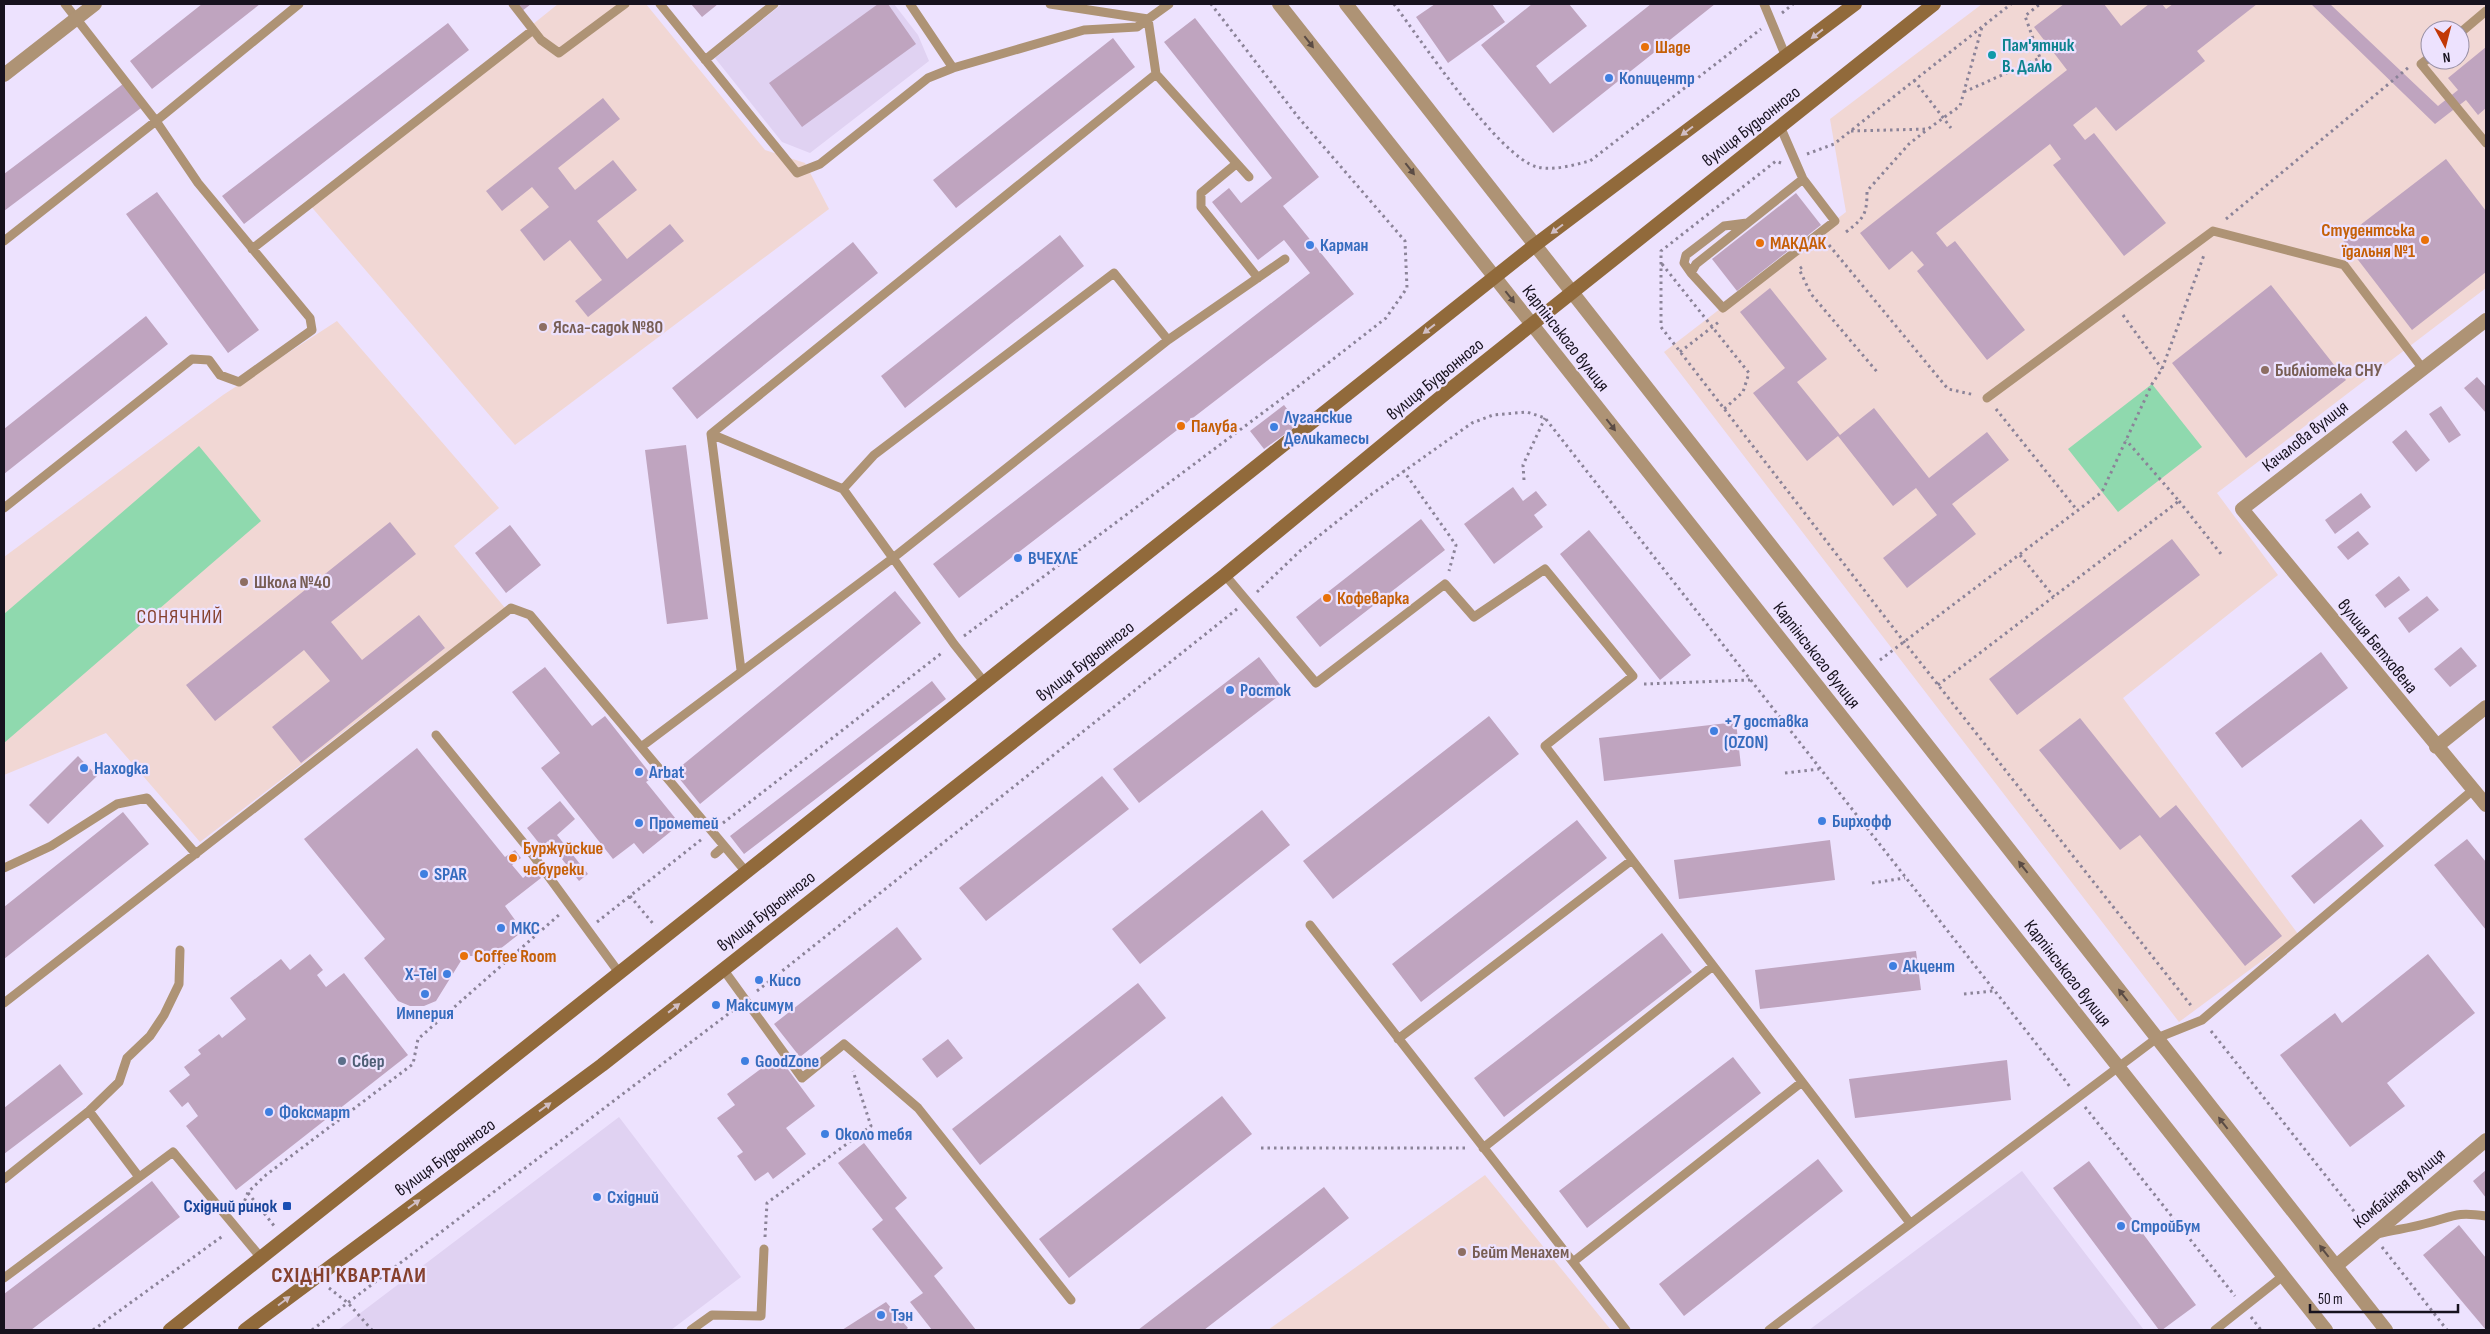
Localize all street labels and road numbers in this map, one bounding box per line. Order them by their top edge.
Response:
street label: вулиця Будьонного [1698,82,1804,171]
street label: Карпінського вулиця [1518,281,1614,396]
street label: вулиця Будьонного [1383,334,1488,425]
street label: Качалова вулиця [2258,396,2352,476]
street label: вулиця Бетховена [2333,595,2422,698]
street label: Карпінського вулиця [1769,598,1865,713]
street label: вулиця Будьонного [1032,617,1138,706]
street label: вулиця Будьонного [713,867,819,956]
street label: Карпінського вулиця [2020,916,2116,1031]
street label: вулиця Будьонного [391,1114,499,1201]
street label: Комбайная вулиця [2349,1144,2449,1233]

